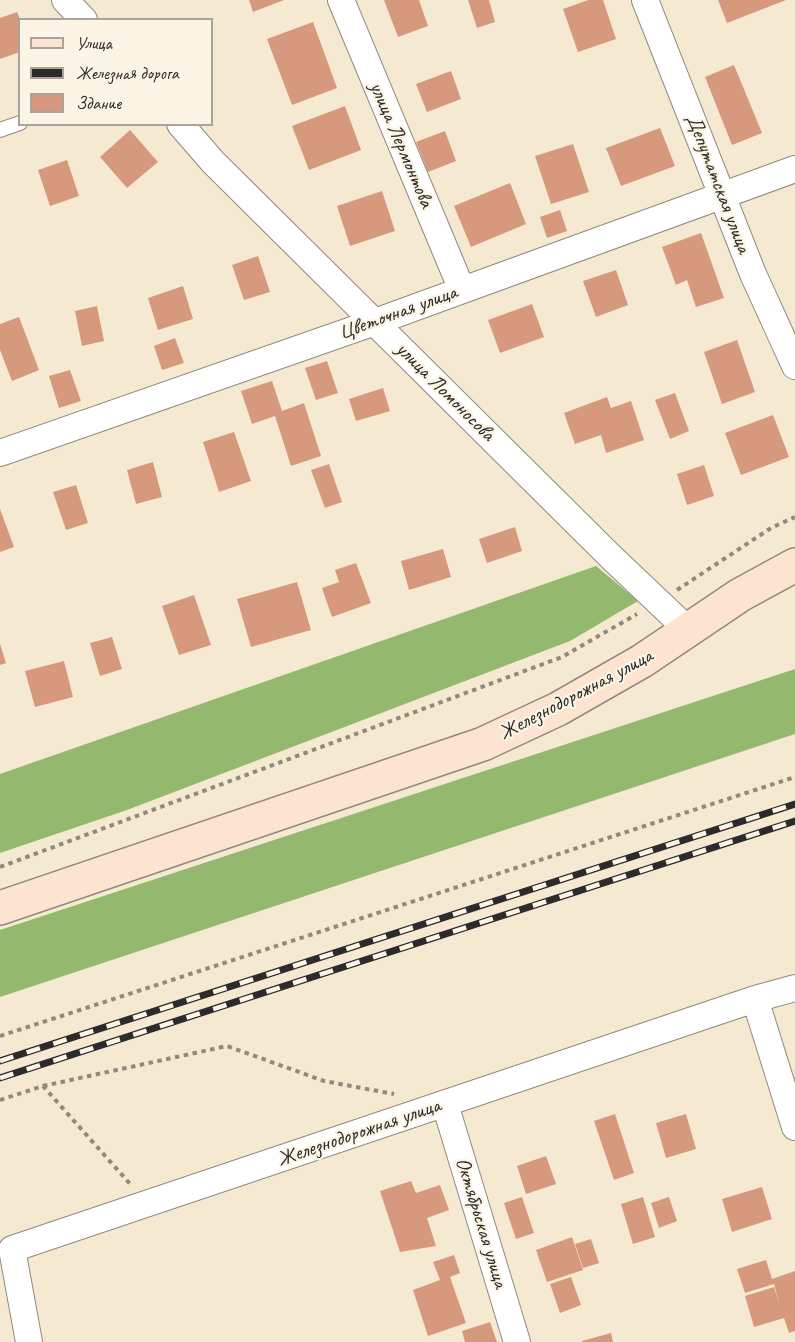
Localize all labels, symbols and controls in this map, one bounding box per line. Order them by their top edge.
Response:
legend [18,18,213,126]
text: Улица [76,32,112,54]
text: Железная дорога [76,62,179,84]
street label: улица Лермонтова [363,78,439,212]
text: Здание [76,92,121,114]
street label: Депутатская улица [680,111,756,257]
street label: Цветочная улица [335,280,461,346]
street label: улица Ломоносова [390,337,500,447]
street label: Железнодорожная улица [495,644,657,746]
street label: Железнодорожная улица [274,1093,444,1173]
street label: Октябрьская улица [449,1155,513,1291]

